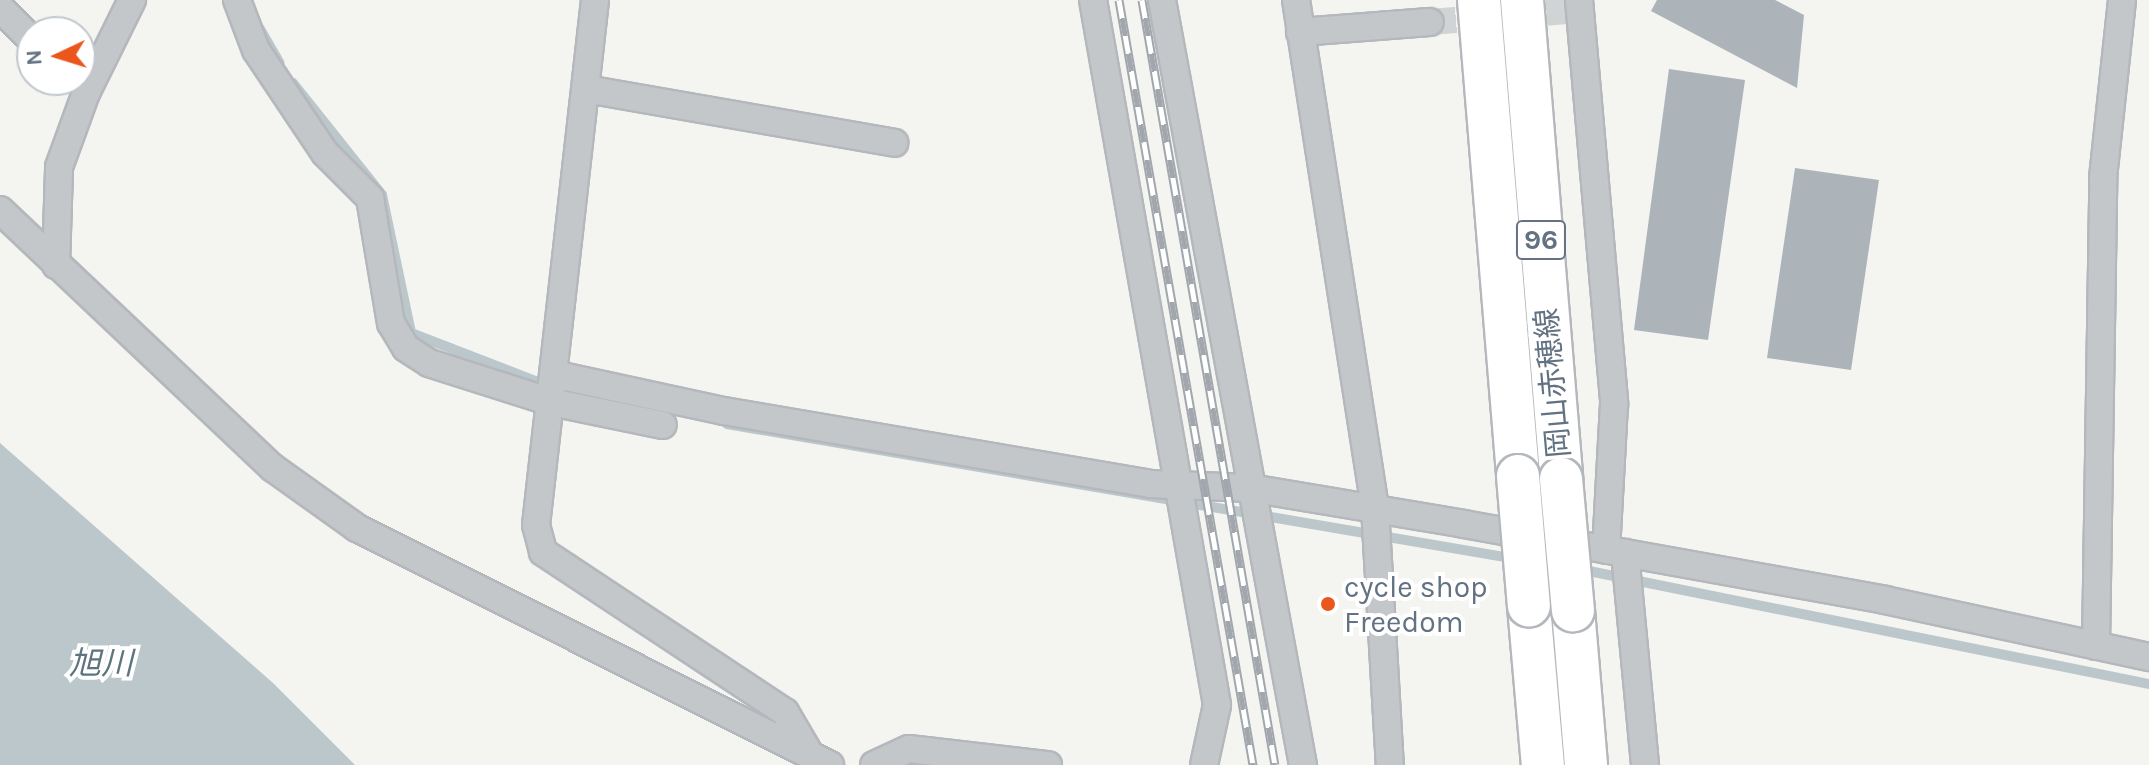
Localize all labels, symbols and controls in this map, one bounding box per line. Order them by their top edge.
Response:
north arrow [16,16,96,96]
text: N [21,49,48,66]
road number: 96 [1515,216,1567,264]
street label: 岡山赤穂線 [1529,307,1577,459]
place label: cycle shop Freedom [1344,569,1488,640]
marker: cycle shop Freedom [1319,595,1337,613]
water label: 旭川 [69,645,133,683]

